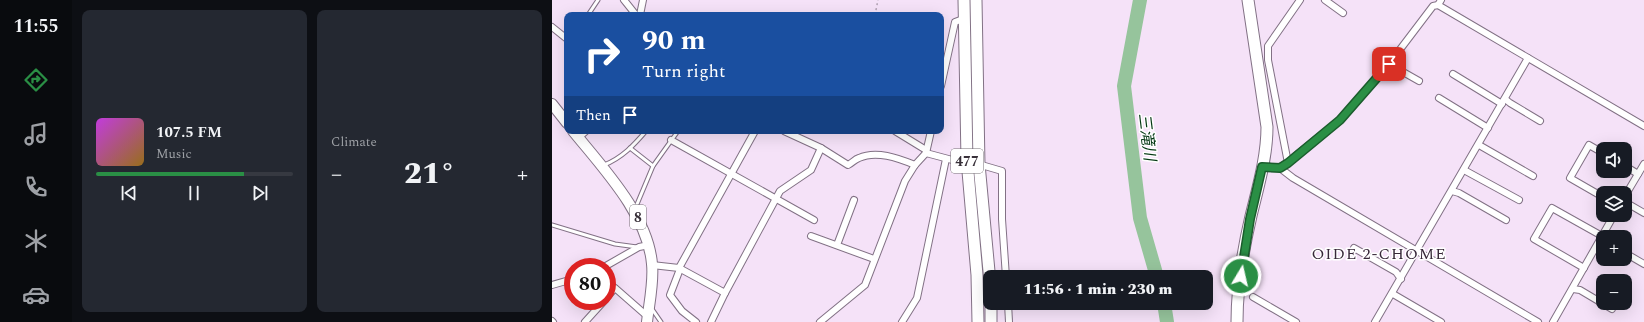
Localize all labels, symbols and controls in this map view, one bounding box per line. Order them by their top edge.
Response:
text: 11:55 [13,13,59,40]
text: 90 m [642,19,706,62]
icon: right [576,28,628,80]
pin [1372,47,1406,81]
icon: arrive [1378,53,1400,75]
text: Turn right [642,58,725,85]
icon: directions [22,66,50,94]
text: Then [576,104,611,127]
icon: arrive [619,104,641,126]
water label: 三滝川 [1132,112,1162,164]
icon: music [22,120,50,148]
text: 107.5 FM [156,121,222,144]
text: Climate [331,132,377,152]
map controls [1596,142,1632,310]
button: sound [1596,142,1632,178]
text: Music [156,144,192,164]
road number: 477 [951,149,983,173]
text: 21° [404,151,455,197]
text: − [331,158,342,191]
text: + [517,158,528,191]
icon: phone [22,173,50,201]
icon: previous [118,182,140,204]
icon: pause [183,182,205,204]
icon: next [249,182,271,204]
button: layers [1596,186,1632,222]
road number: 8 [630,205,646,229]
icon: climate [22,227,50,255]
button: + [1596,230,1632,266]
district label: OIDE 2-CHOME [1311,242,1447,266]
position arrow [1220,255,1262,297]
speed limit sign: 80 [564,258,616,310]
button: − [1596,274,1632,310]
text: 11:56 · 1 min · 230 m [1024,278,1172,301]
icon: car [22,281,50,309]

